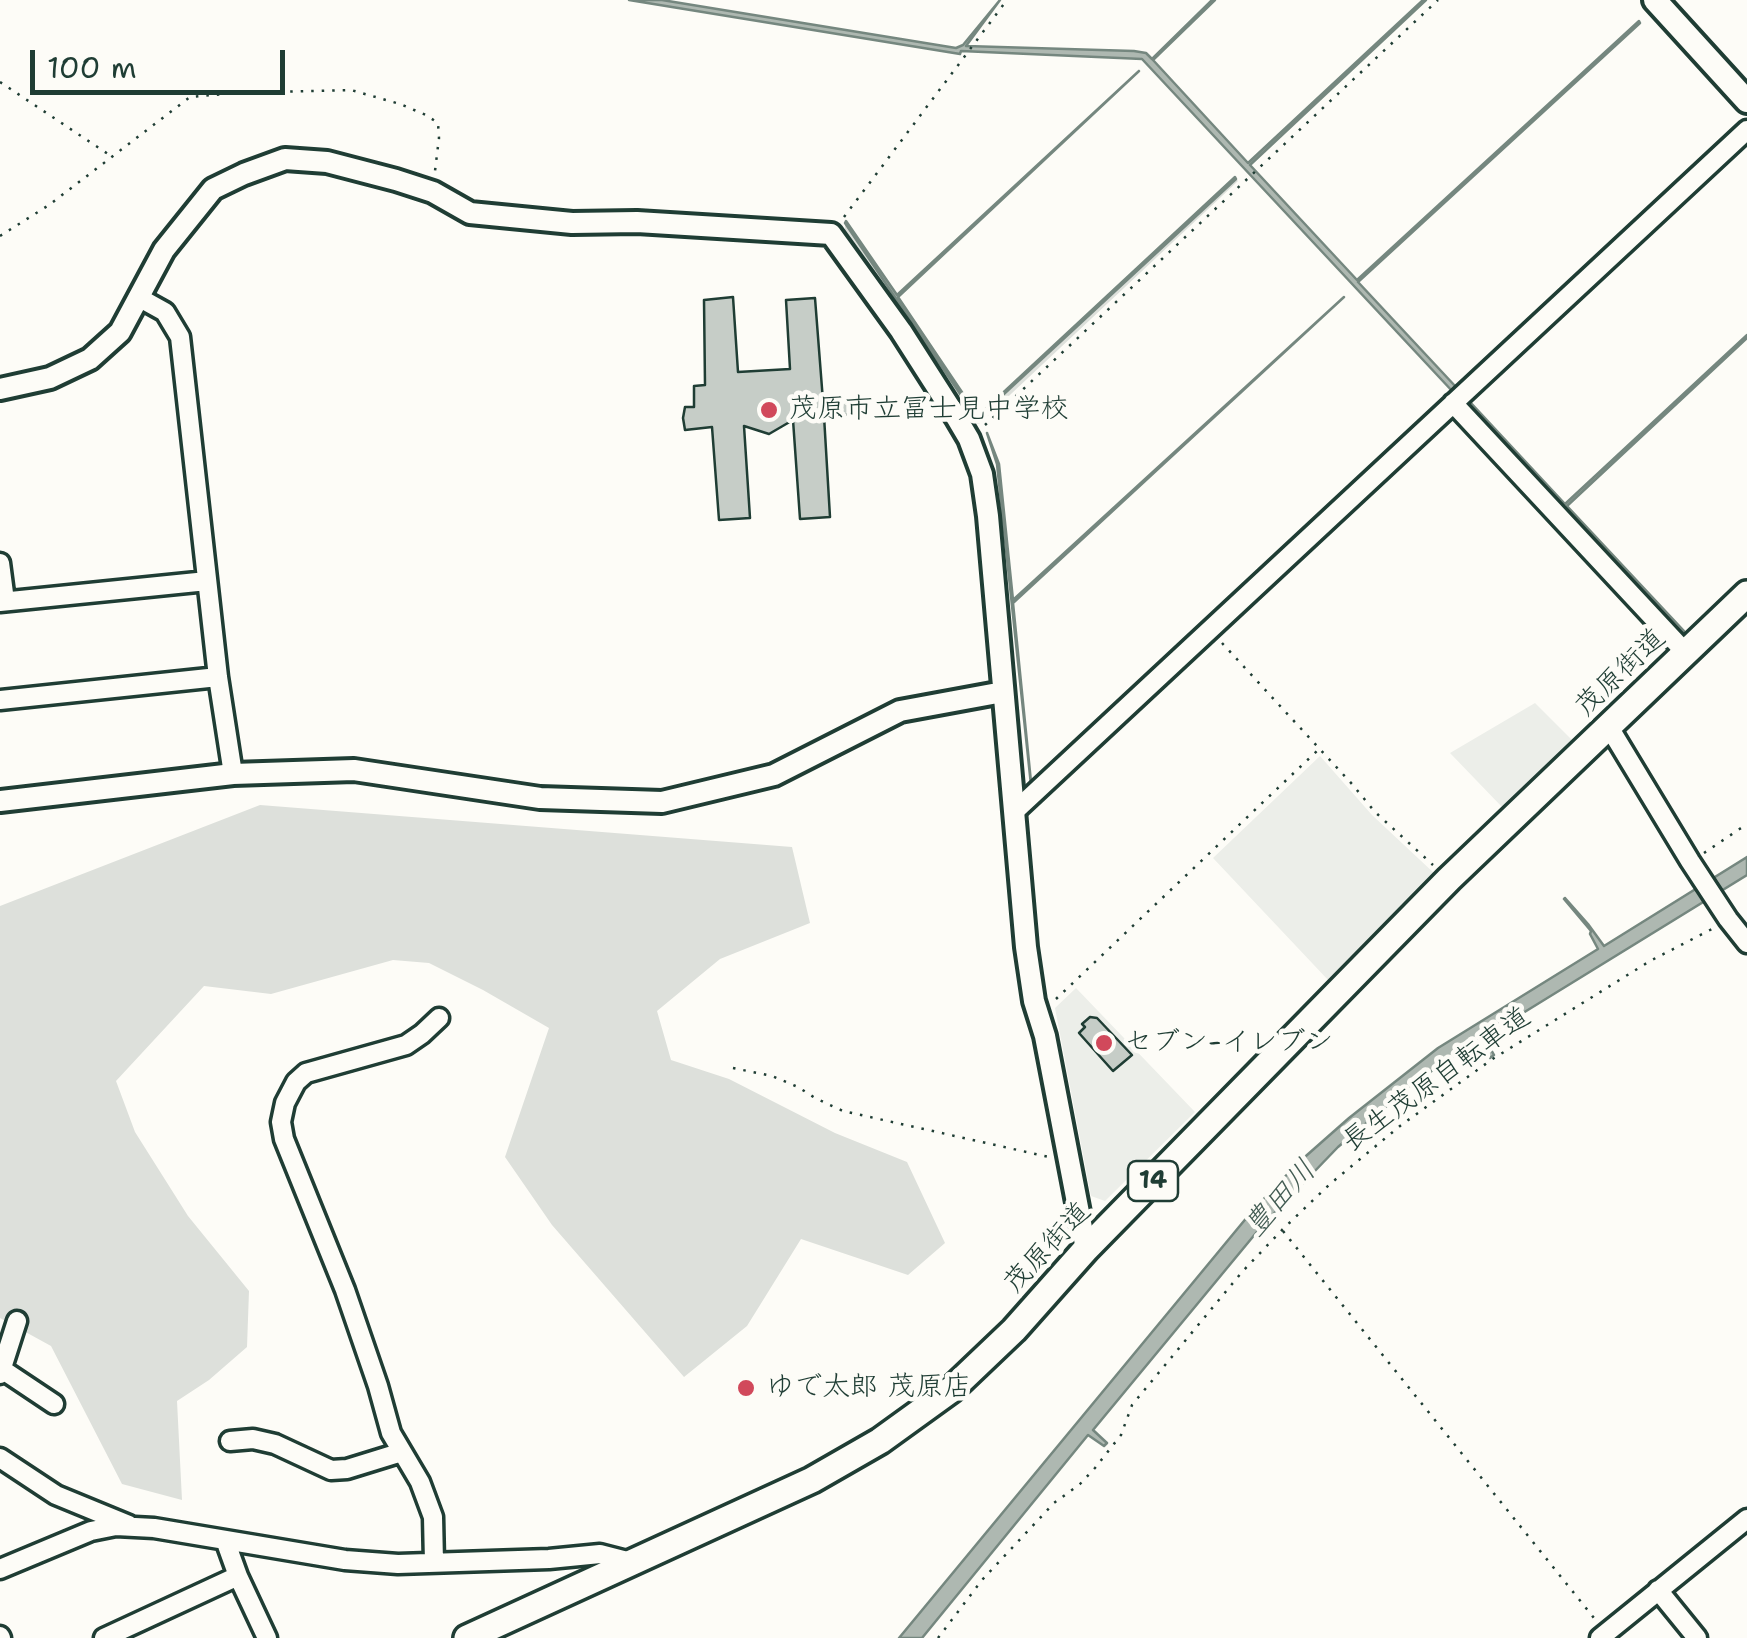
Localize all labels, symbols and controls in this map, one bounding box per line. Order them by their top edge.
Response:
scale bar [35,30,290,92]
text: 100 m [47,47,137,88]
place label: 茂原市立冨士見中学校 [789,393,1069,427]
marker: 茂原市立冨士見中学校 [758,399,780,421]
street label: 茂原街道 [1569,622,1673,724]
street label: 長生茂原自転車道 [1337,1001,1537,1159]
place label: セブン-イレブン [1124,1026,1334,1060]
marker: セブン-イレブン [1093,1032,1115,1054]
water label: 豊田川 [1238,1154,1324,1244]
road number: 14 [1128,1161,1178,1201]
street label: 茂原街道 [998,1196,1098,1300]
place label: ゆで太郎 茂原店 [766,1371,972,1405]
marker: ゆで太郎 茂原店 [735,1377,757,1399]

